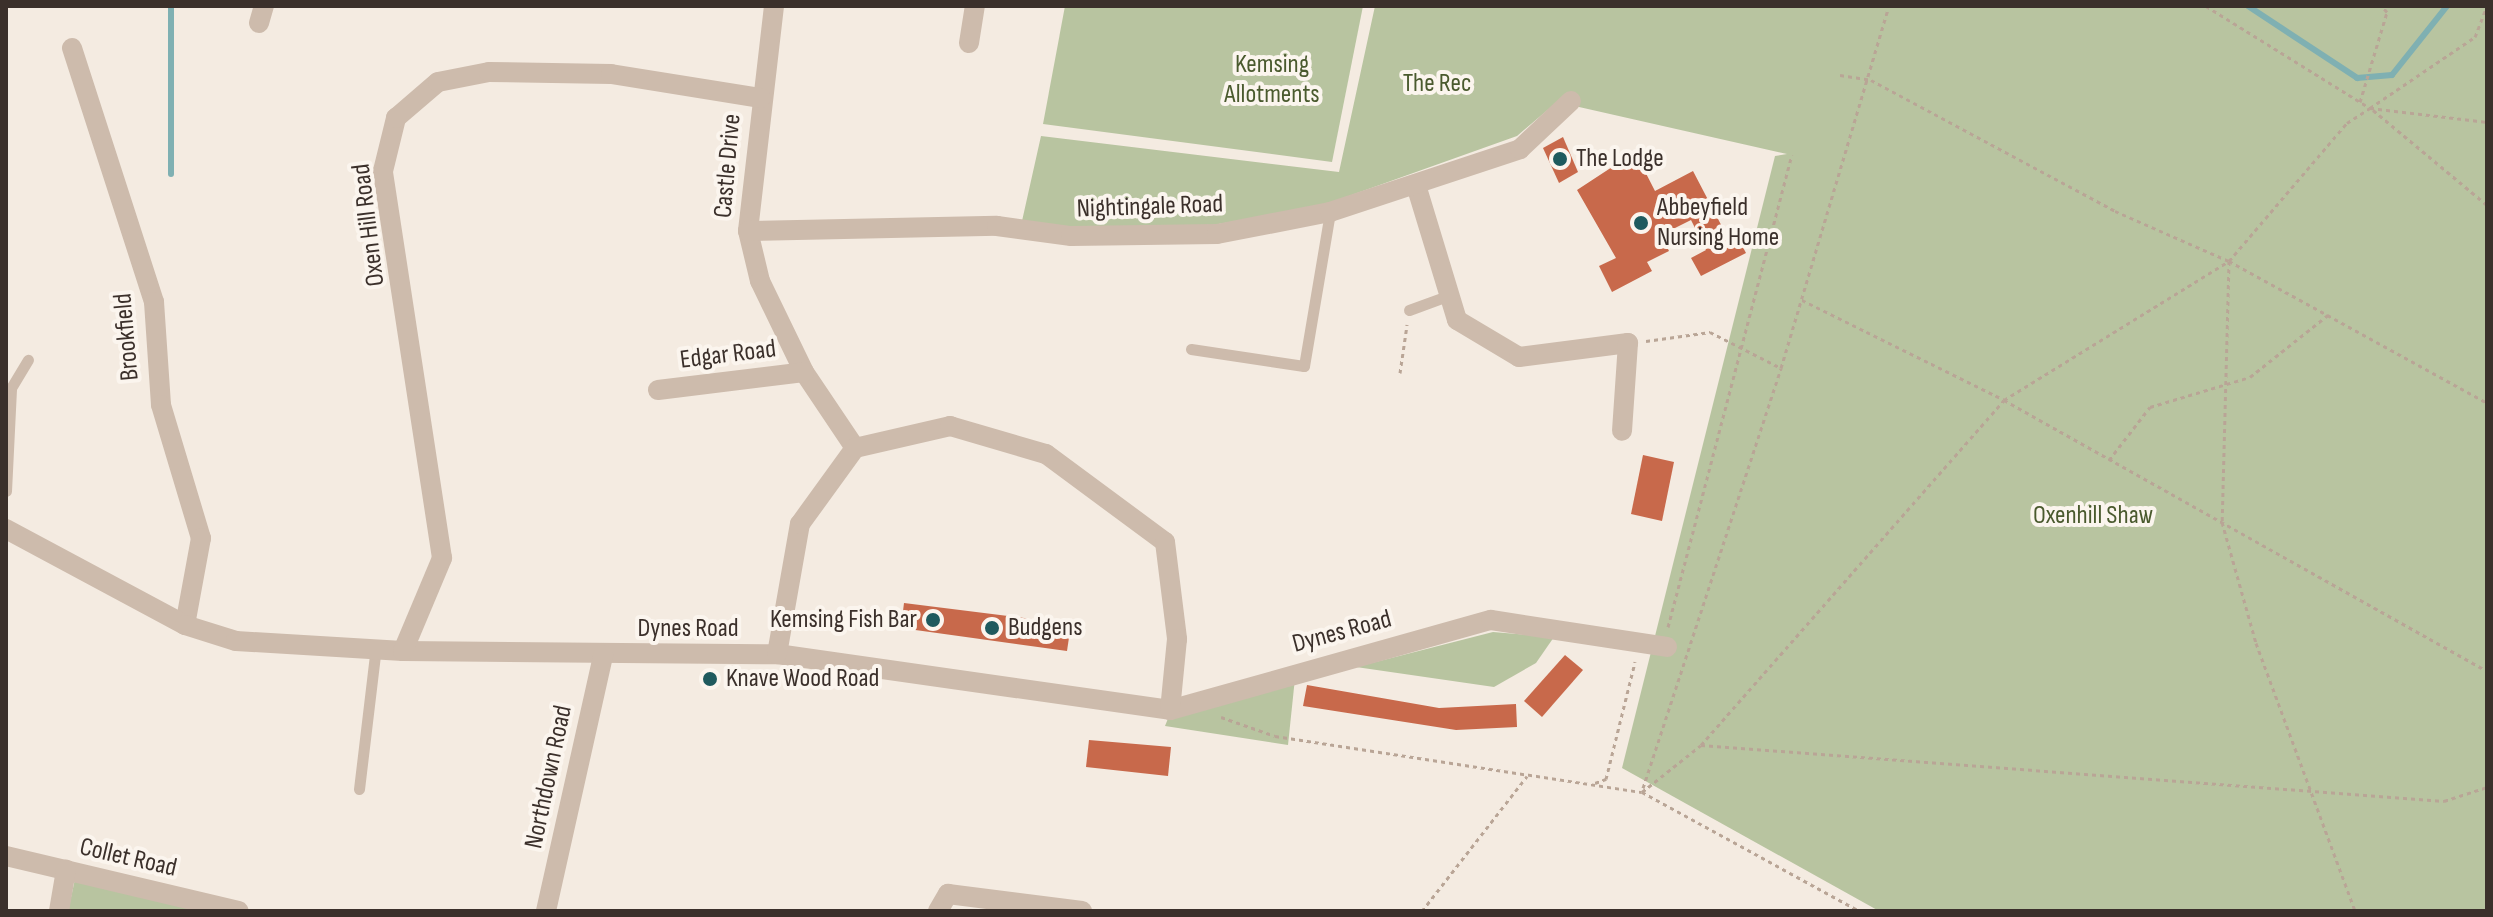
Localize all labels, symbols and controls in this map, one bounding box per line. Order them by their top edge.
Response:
park label: Kemsing Allotments [1224,49,1320,110]
park label: The Rec [1403,68,1471,100]
street label: Castle Drive [708,113,748,219]
place label: The Lodge [1576,143,1664,175]
marker: The Lodge [1551,150,1569,168]
street label: Oxen Hill Road [346,162,392,288]
street label: Nightingale Road [1076,189,1224,225]
place label: Abbeyfield Nursing Home [1657,192,1779,254]
marker: Abbeyfield Nursing Home [1632,214,1650,232]
street label: Brookfield [108,292,146,382]
street label: Edgar Road [678,334,778,376]
park label: Oxenhill Shaw [2033,500,2153,532]
place label: Kemsing Fish Bar [770,604,917,636]
street label: Dynes Road [1289,604,1395,660]
marker: Kemsing Fish Bar [924,611,942,629]
place label: Budgens [1008,612,1082,644]
street label: Dynes Road [637,613,739,645]
marker: Budgens [983,619,1001,637]
place label: Knave Wood Road [726,663,879,695]
marker: Knave Wood Road [701,670,719,688]
street label: Northdown Road [519,703,579,851]
street label: Collet Road [76,832,180,884]

